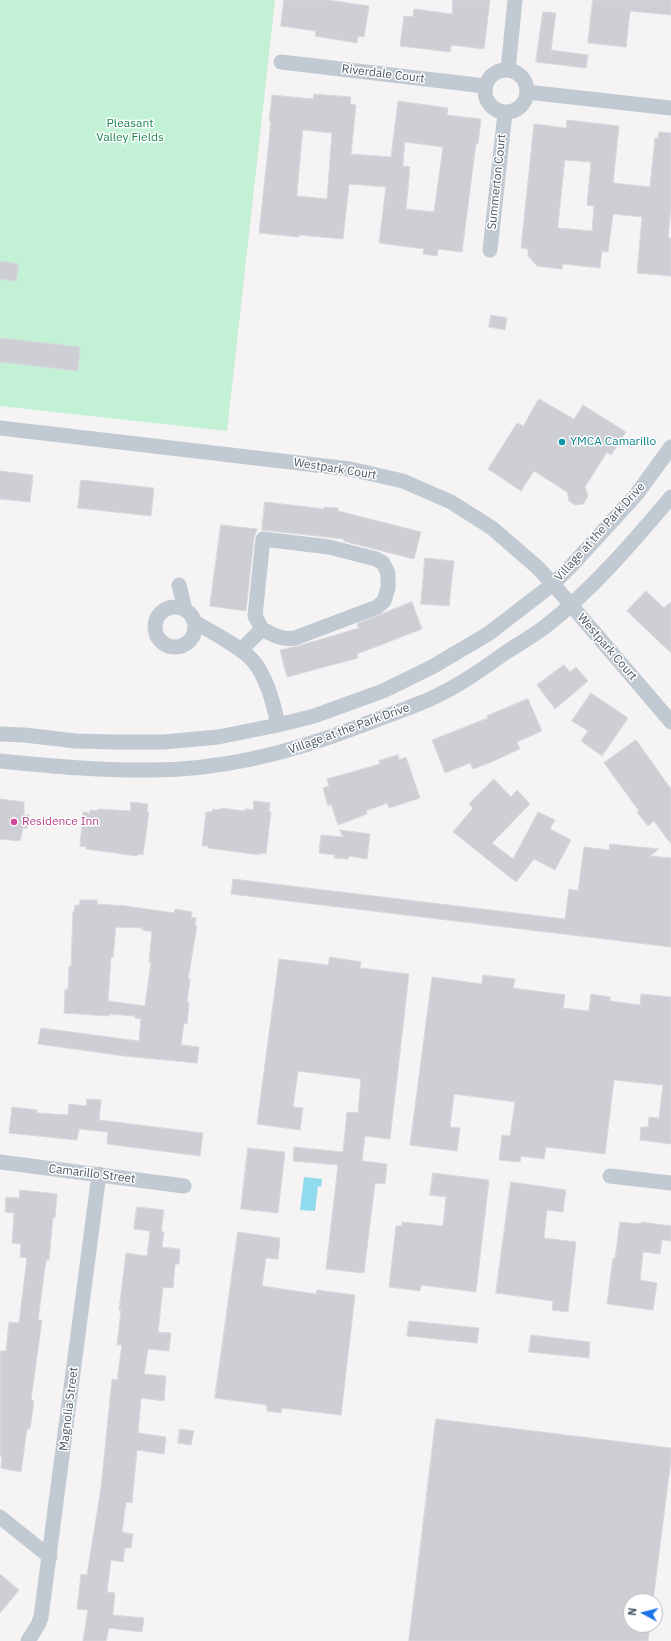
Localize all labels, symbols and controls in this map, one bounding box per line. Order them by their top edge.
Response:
street label: Riverdale Court [341,62,425,86]
park label: Pleasant Valley Fields [96,117,164,145]
street label: Summerton Court [485,134,509,230]
place label: YMCA Camarillo [570,435,656,449]
marker: YMCA Camarillo [557,437,567,447]
street label: Westpark Court [293,455,377,483]
street label: Village at the Park Drive [552,480,648,584]
street label: Westpark Court [574,611,640,683]
street label: Village at the Park Drive [287,700,411,758]
place label: Residence Inn [22,815,99,829]
marker: Residence Inn [9,817,19,827]
street label: Camarillo Street [48,1162,136,1186]
street label: Magnolia Street [57,1366,81,1452]
north arrow [623,1593,663,1633]
text: N [625,1607,640,1616]

